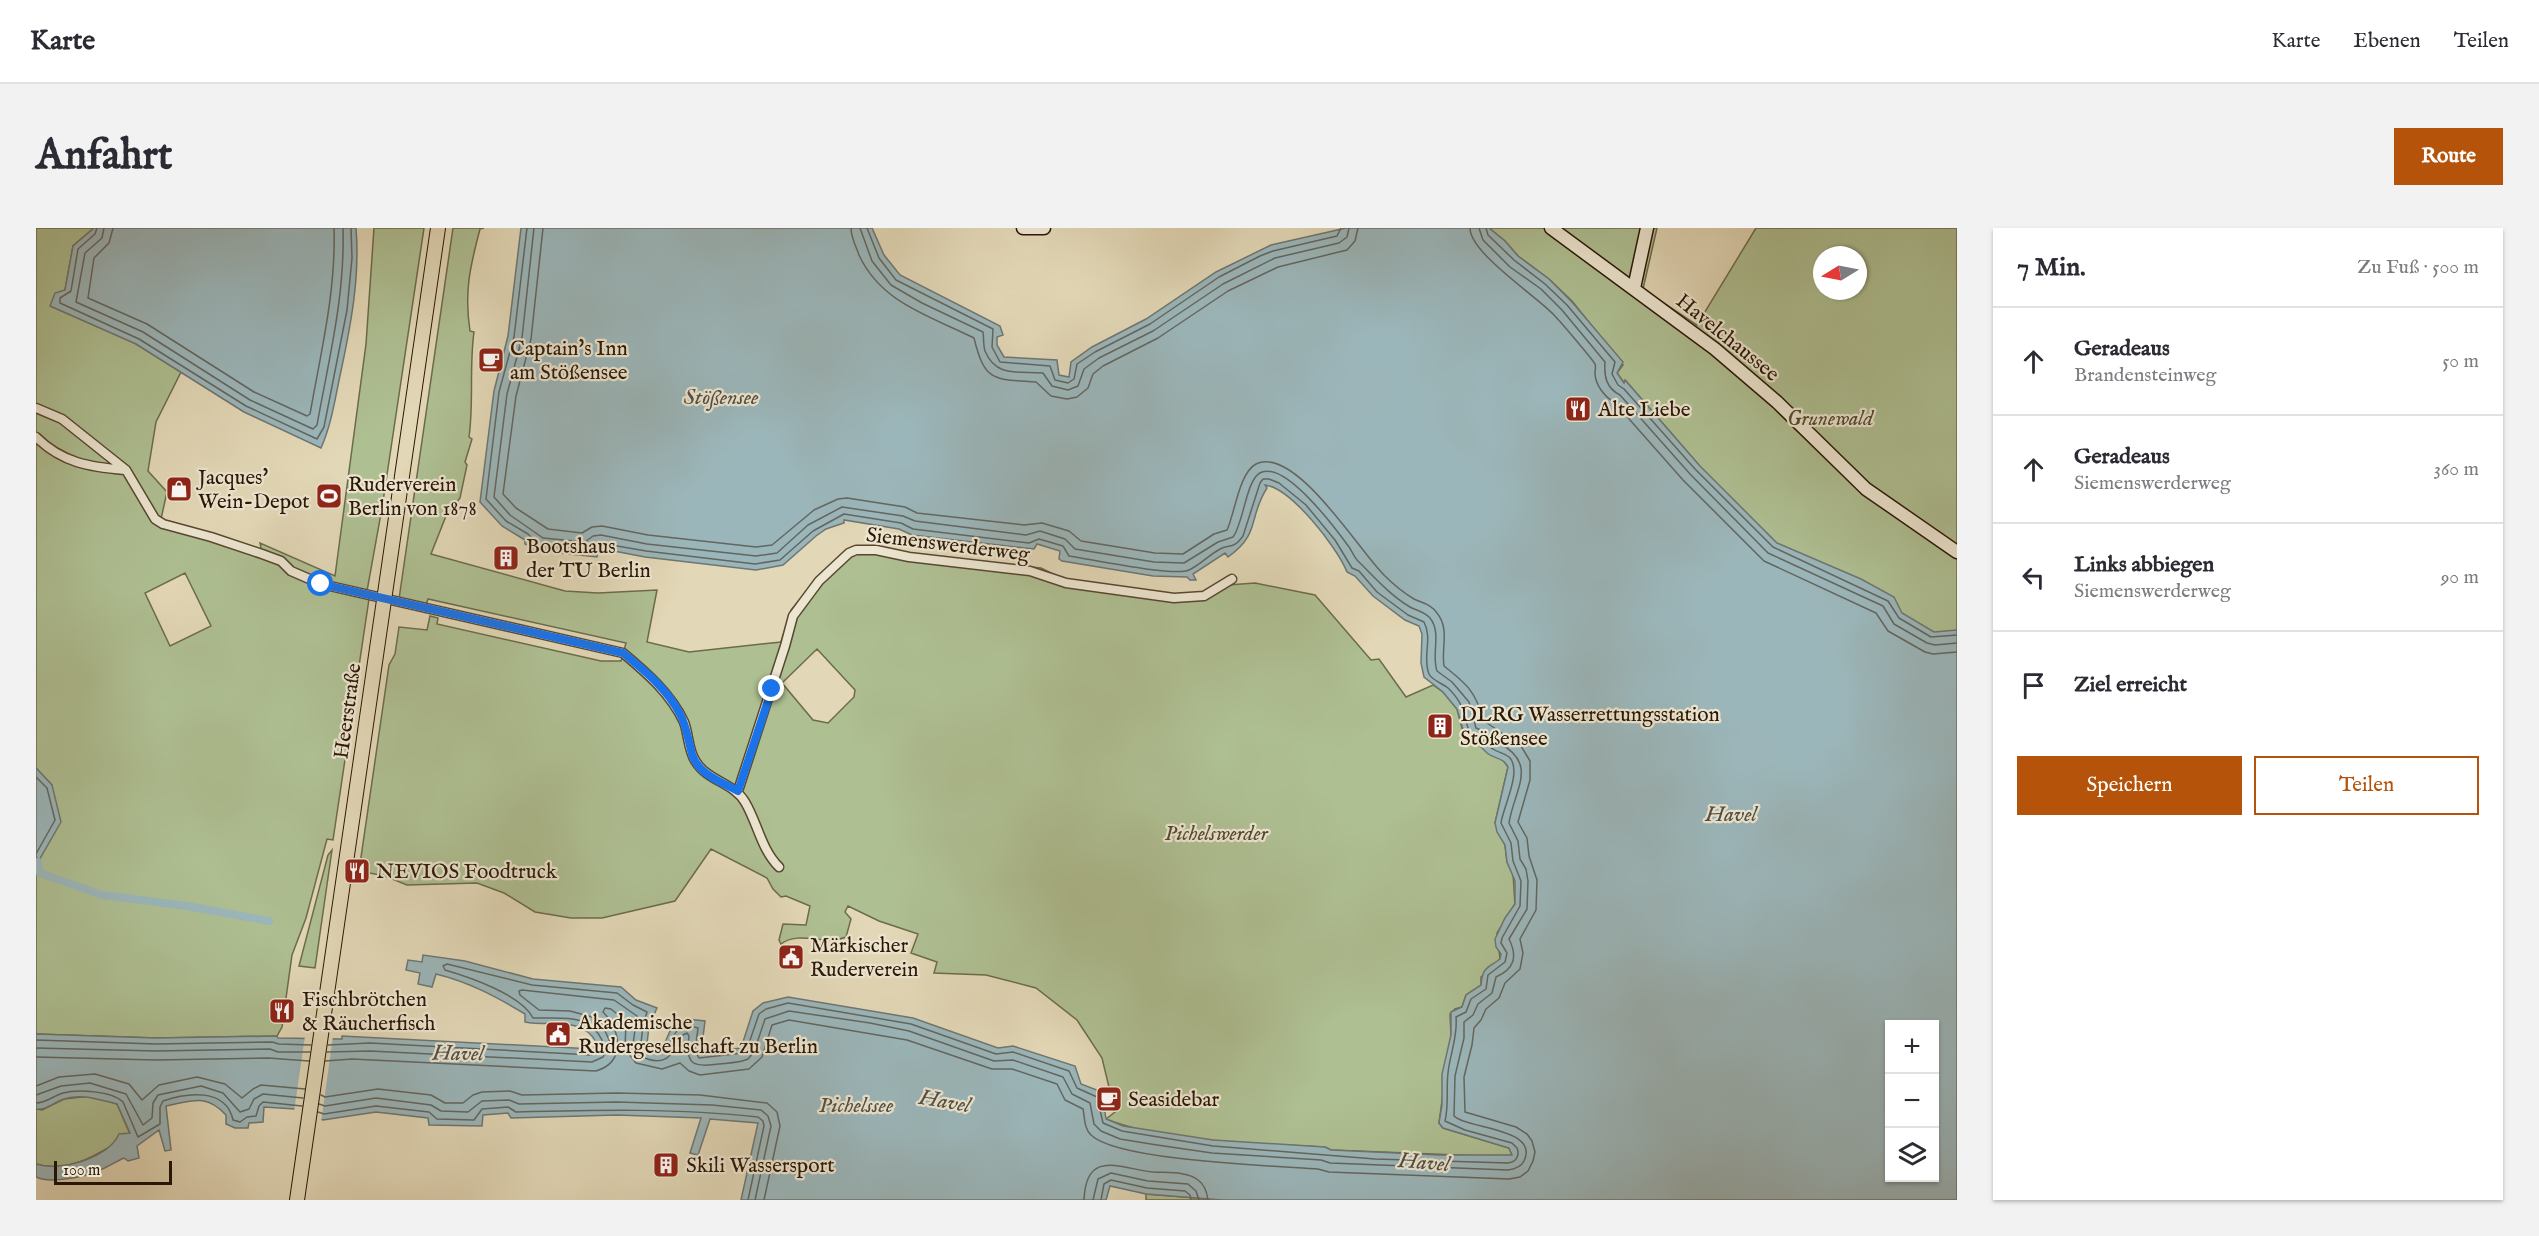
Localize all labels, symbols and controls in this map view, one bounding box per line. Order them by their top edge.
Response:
text: Karte [30,24,95,59]
text: Karte [2272,28,2320,55]
text: Ebenen [2353,28,2421,55]
text: Teilen [2454,28,2509,55]
button: Route [2394,128,2503,185]
text: Anfahrt [36,130,172,183]
north arrow [1813,246,1867,300]
text: 7 Min. [2017,251,2086,284]
text: Zu Fuß · 500 m [2357,255,2479,280]
street label: Havelchaussee [1670,288,1785,388]
text: Geradeaus [2074,335,2170,363]
place label: Captain's Inn am Stößensee [510,336,628,387]
cafe icon: Captain's Inn am Stößensee [476,345,506,375]
icon: ahead [2017,345,2050,378]
text: 50 m [2442,349,2479,374]
text: Brandensteinweg [2074,363,2216,388]
water label: Stößensee [684,384,759,412]
restaurant icon: Alte Liebe [1563,394,1593,424]
place label: Alte Liebe [1597,397,1691,424]
park label: Grunewald [1787,406,1875,433]
text: Geradeaus [2074,443,2170,471]
icon: ahead [2017,453,2050,486]
text: 360 m [2433,457,2479,482]
place label: Jacques' Wein-Depot [196,465,310,516]
text: Siemenswerderweg [2074,471,2231,496]
place label: Ruderverein Berlin von 1878 [348,472,477,523]
shop icon: Jacques' Wein-Depot [164,474,194,504]
sports icon: Ruderverein Berlin von 1878 [314,481,344,511]
street label: Siemenswerderweg [864,522,1032,569]
place label: Bootshaus der TU Berlin [526,534,651,585]
building icon: Bootshaus der TU Berlin [491,543,521,573]
text: Links abbiegen [2074,551,2214,579]
icon: left [2017,561,2050,594]
text: 90 m [2441,565,2479,590]
route start [307,570,333,596]
text: Siemenswerderweg [2074,579,2231,604]
street label: Heerstraße [328,661,369,761]
icon: arrive [2017,669,2050,702]
text: Ziel erreicht [2074,671,2187,699]
route end [758,675,784,701]
place label: DLRG Wasserrettungsstation Stößensee [1460,702,1720,753]
building icon: DLRG Wasserrettungsstation Stößensee [1425,711,1455,741]
button: Speichern [2017,756,2242,815]
button: Teilen [2254,756,2479,815]
water label: Havel [1704,801,1759,829]
park label: Pichelswerder [1164,821,1268,848]
restaurant icon: NEVIOS Foodtruck [342,856,372,886]
place label: NEVIOS Foodtruck [376,859,558,886]
place label: Märkischer Ruderverein [810,933,918,984]
public building icon: Märkischer Ruderverein [776,942,806,972]
place label: Fischbrötchen & Räucherfisch [302,987,436,1038]
restaurant icon: Fischbrötchen & Räucherfisch [267,996,297,1026]
place label: Akademische Rudergesellschaft zu Berlin [577,1010,818,1061]
public building icon: Akademische Rudergesellschaft zu Berlin [543,1019,573,1049]
map controls [1885,1020,1939,1182]
button: + [1885,1020,1939,1074]
water label: Havel [431,1040,486,1068]
button: − [1885,1074,1939,1128]
water label: Havel [916,1084,974,1121]
cafe icon: Seasidebar [1094,1084,1124,1114]
place label: Seasidebar [1128,1087,1220,1114]
water label: Pichelssee [819,1092,894,1120]
button: layers [1885,1128,1939,1182]
water label: Havel [1396,1147,1453,1179]
building icon: Skili Wassersport [651,1150,681,1180]
place label: Skili Wassersport [686,1153,834,1180]
scale bar [54,1158,172,1186]
text: 100 m [63,1161,100,1181]

